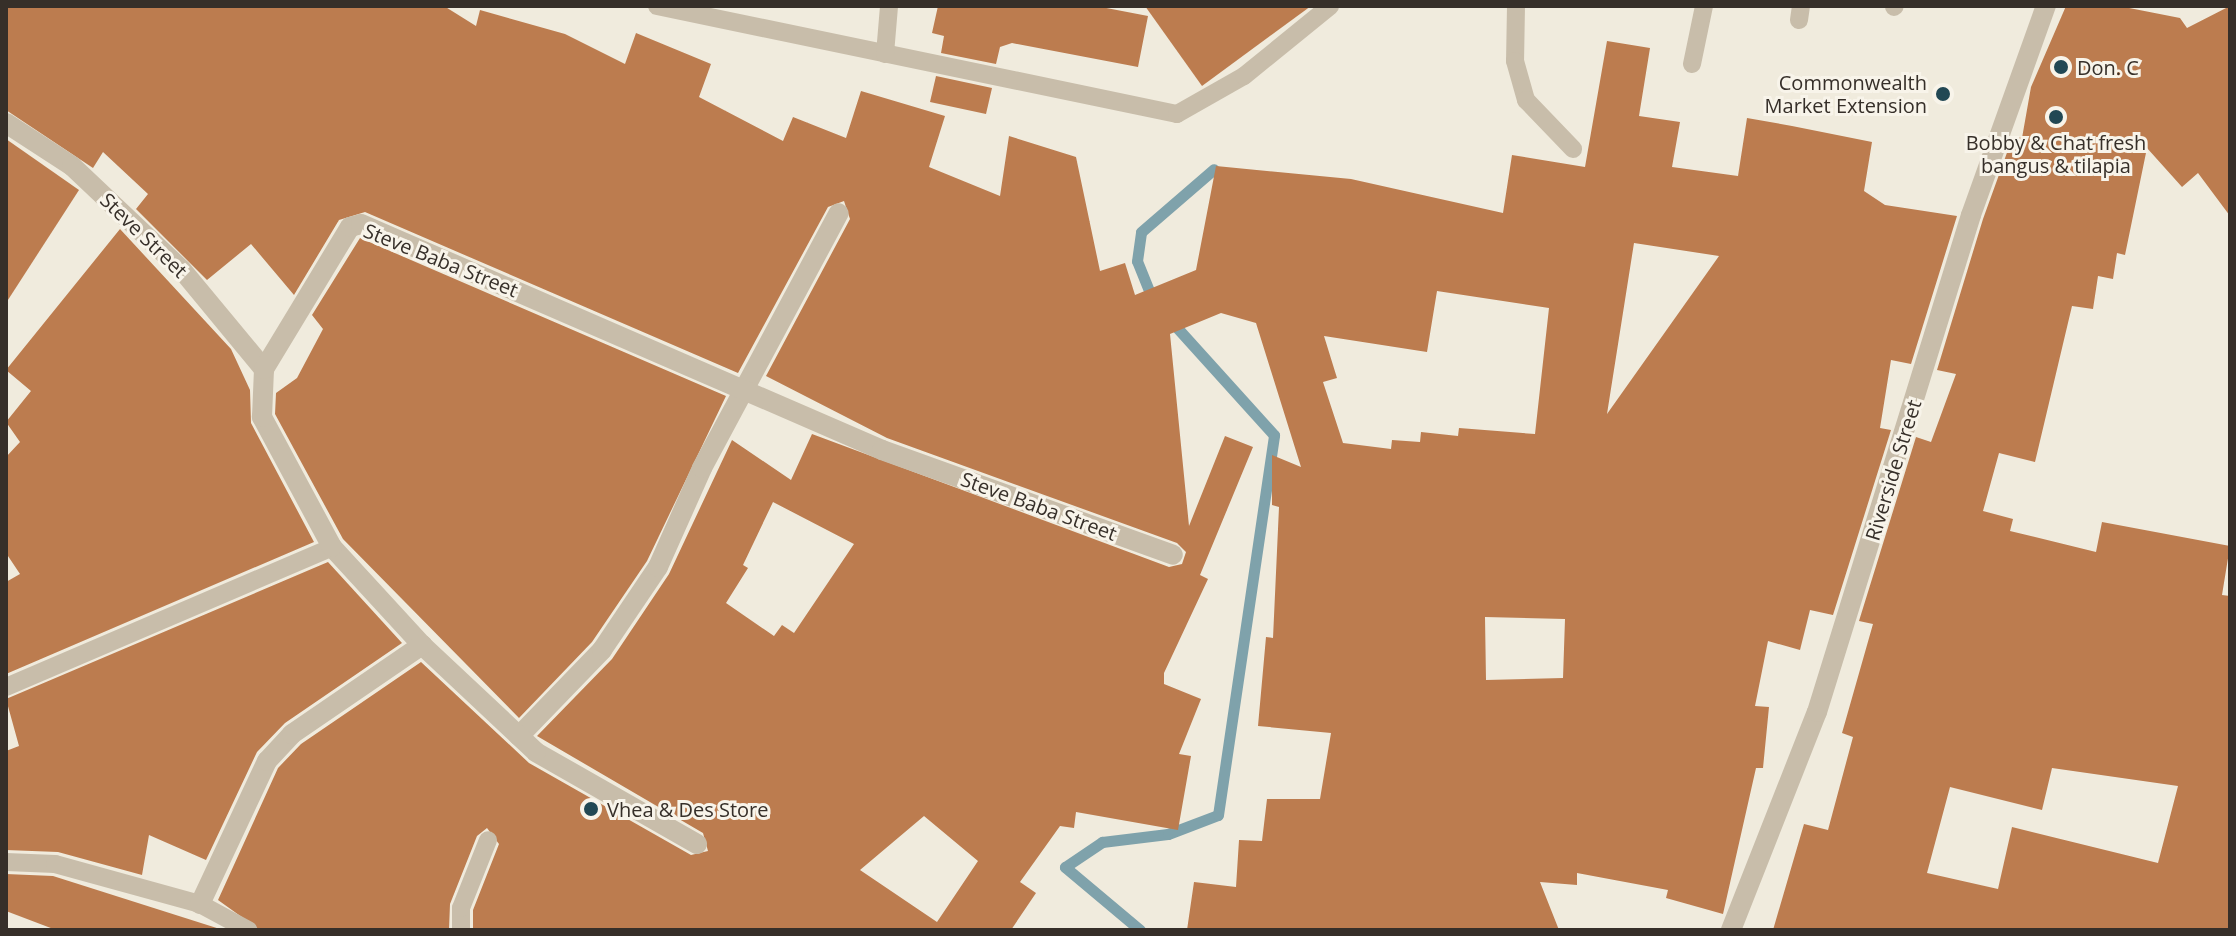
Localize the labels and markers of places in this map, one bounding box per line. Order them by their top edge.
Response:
place label: Don. C [2077,55,2139,79]
marker: Don. C [2052,58,2070,76]
place label: Commonwealth Market Extension [1765,70,1927,117]
marker: Commonwealth Market Extension [1934,85,1952,103]
marker: Bobby & Chat fresh bangus & tilapia [2047,108,2065,126]
place label: Bobby & Chat fresh bangus & tilapia [1966,130,2146,177]
place label: Vhea & Des Store [607,797,768,821]
marker: Vhea & Des Store [582,800,600,818]

